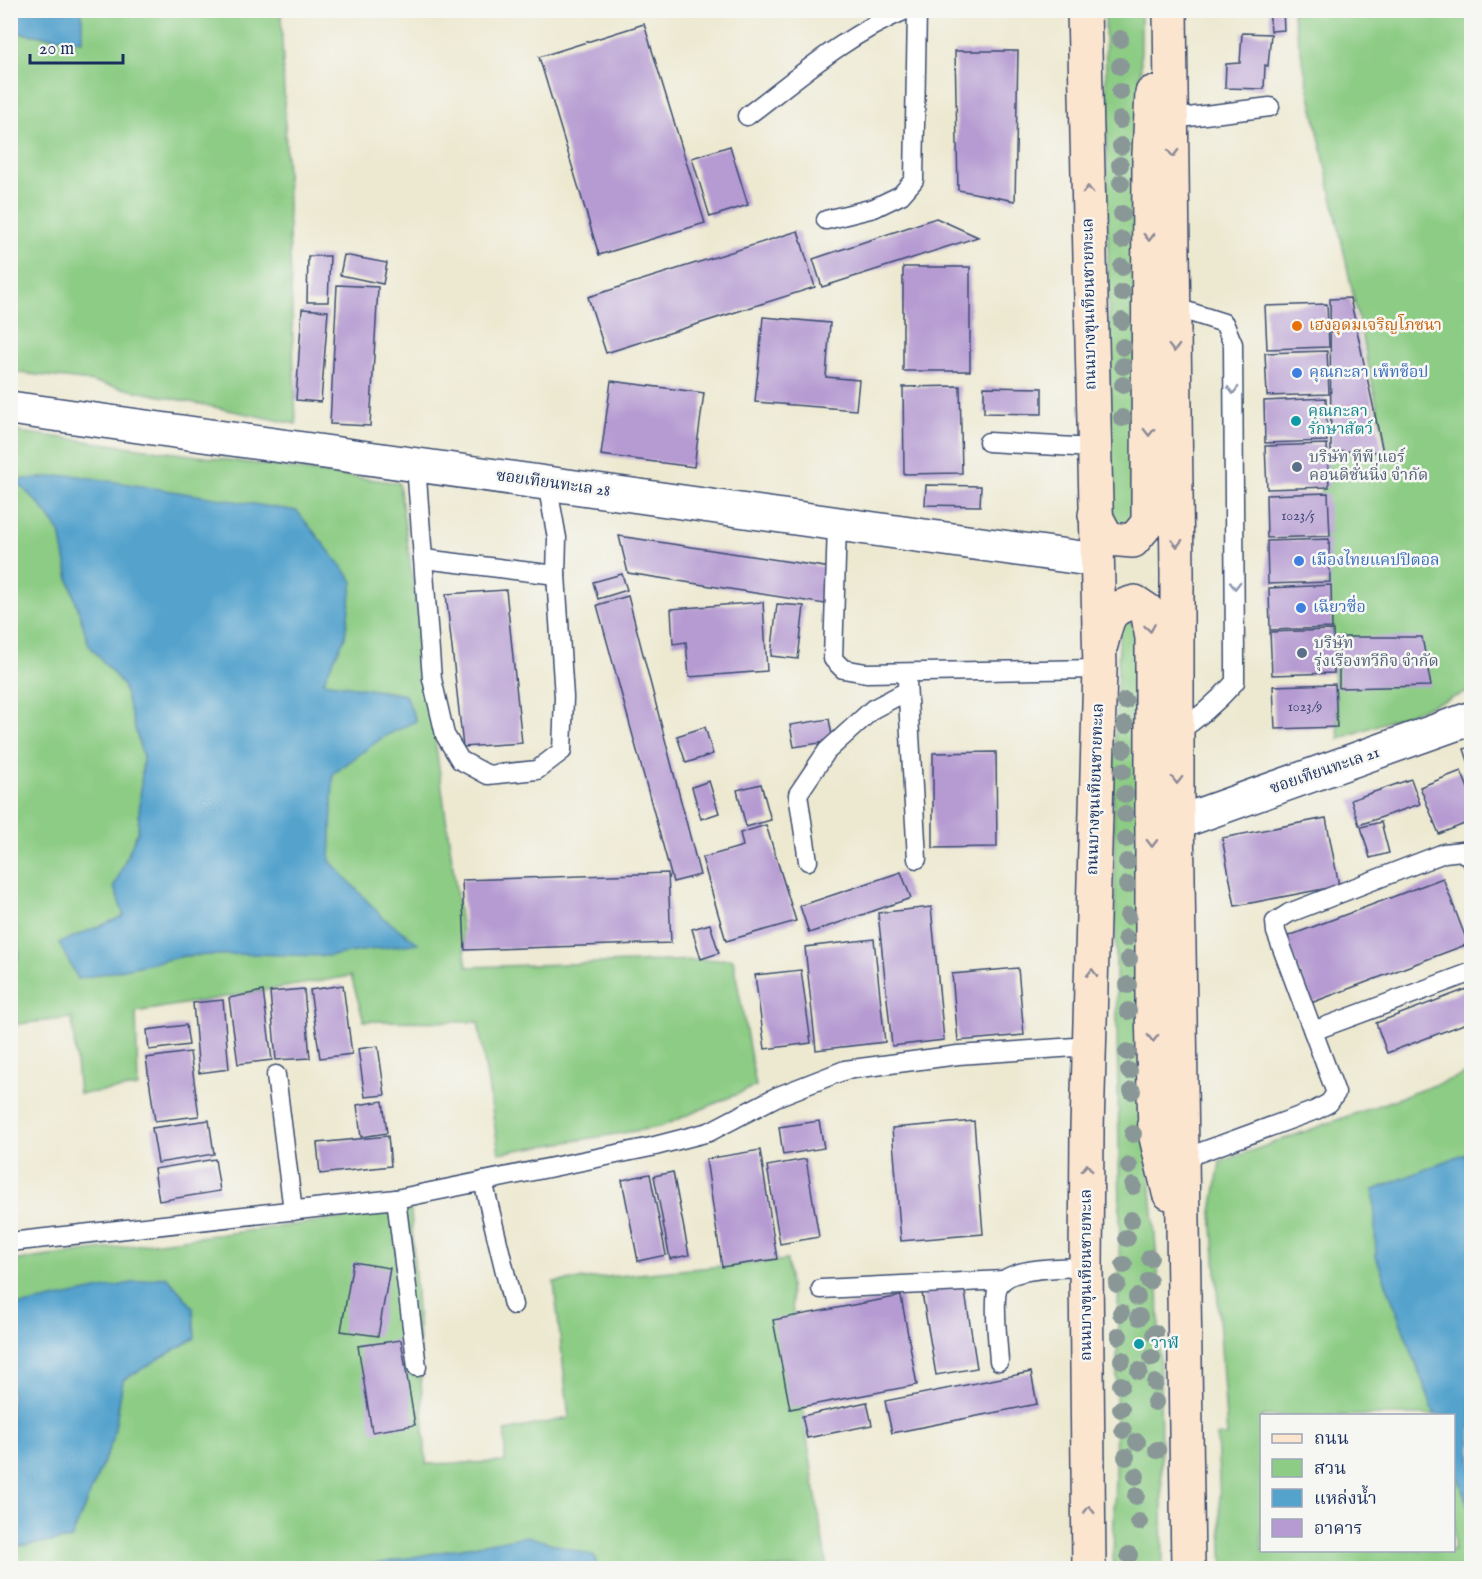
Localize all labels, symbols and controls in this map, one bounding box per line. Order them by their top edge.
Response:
scale bar [30,27,123,65]
text: 20 m [39,38,74,61]
one-way arrow [1167,148,1179,157]
one-way arrow [1082,186,1094,195]
street label: ถนนบางขุนเทียนชายทะเล [1078,218,1102,390]
one-way arrow [1143,232,1155,241]
place label: เฮงอุดมเจริญโภชนา [1309,314,1442,336]
marker: เฮงอุดมเจริญโภชนา [1290,319,1304,333]
one-way arrow [1168,343,1181,352]
place label: คุณกะลา เพ็ทช็อป [1309,363,1428,383]
marker: คุณกะลา เพ็ทช็อป [1290,366,1304,380]
one-way arrow [1227,386,1239,395]
place label: คุณกะลา รักษาสัตว์ [1308,402,1373,440]
marker: คุณกะลา รักษาสัตว์ [1289,414,1303,428]
one-way arrow [1143,427,1155,436]
place label: บริษัท ทีพี แอร์ คอนดิชั่นนิ่ง จำกัด [1309,447,1428,486]
marker: บริษัท ทีพี แอร์ คอนดิชั่นนิ่ง จำกัด [1290,460,1304,474]
street label: ซอยเทียนทะเล 28 [495,466,611,502]
house number: 1023/5 [1281,507,1315,525]
one-way arrow [1171,538,1183,547]
place label: เมืองไทยแคปปิตอล [1311,549,1440,571]
marker: เมืองไทยแคปปิตอล [1292,554,1306,568]
one-way arrow [1229,581,1241,590]
place label: เฉียวซื่อ [1313,595,1366,618]
marker: เฉียวซื่อ [1294,601,1308,615]
one-way arrow [1143,622,1156,632]
place label: บริษัท รุ่งเรืองทวีกิจ จำกัด [1314,634,1439,672]
marker: บริษัท รุ่งเรืองทวีกิจ จำกัด [1295,646,1309,660]
house number: 1023/9 [1288,698,1322,716]
street label: ถนนบางขุนเทียนชายทะเล [1083,703,1109,875]
street label: ซอยเทียนทะเล 21 [1268,743,1382,799]
one-way arrow [1171,775,1183,784]
one-way arrow [1146,839,1158,848]
one-way arrow [1085,969,1098,978]
one-way arrow [1147,1034,1159,1043]
one-way arrow [1081,1164,1093,1173]
street label: ถนนบางขุนเทียนชายทะเล [1077,1189,1097,1361]
place label: วาฬ [1151,1334,1179,1354]
marker: วาฬ [1132,1337,1146,1351]
legend [1260,1414,1455,1552]
text: ถนน [1314,1428,1349,1451]
text: สวน [1314,1458,1346,1481]
text: แหล่งน้ำ [1314,1484,1377,1511]
one-way arrow [1083,1506,1095,1515]
text: อาคาร [1314,1518,1363,1541]

